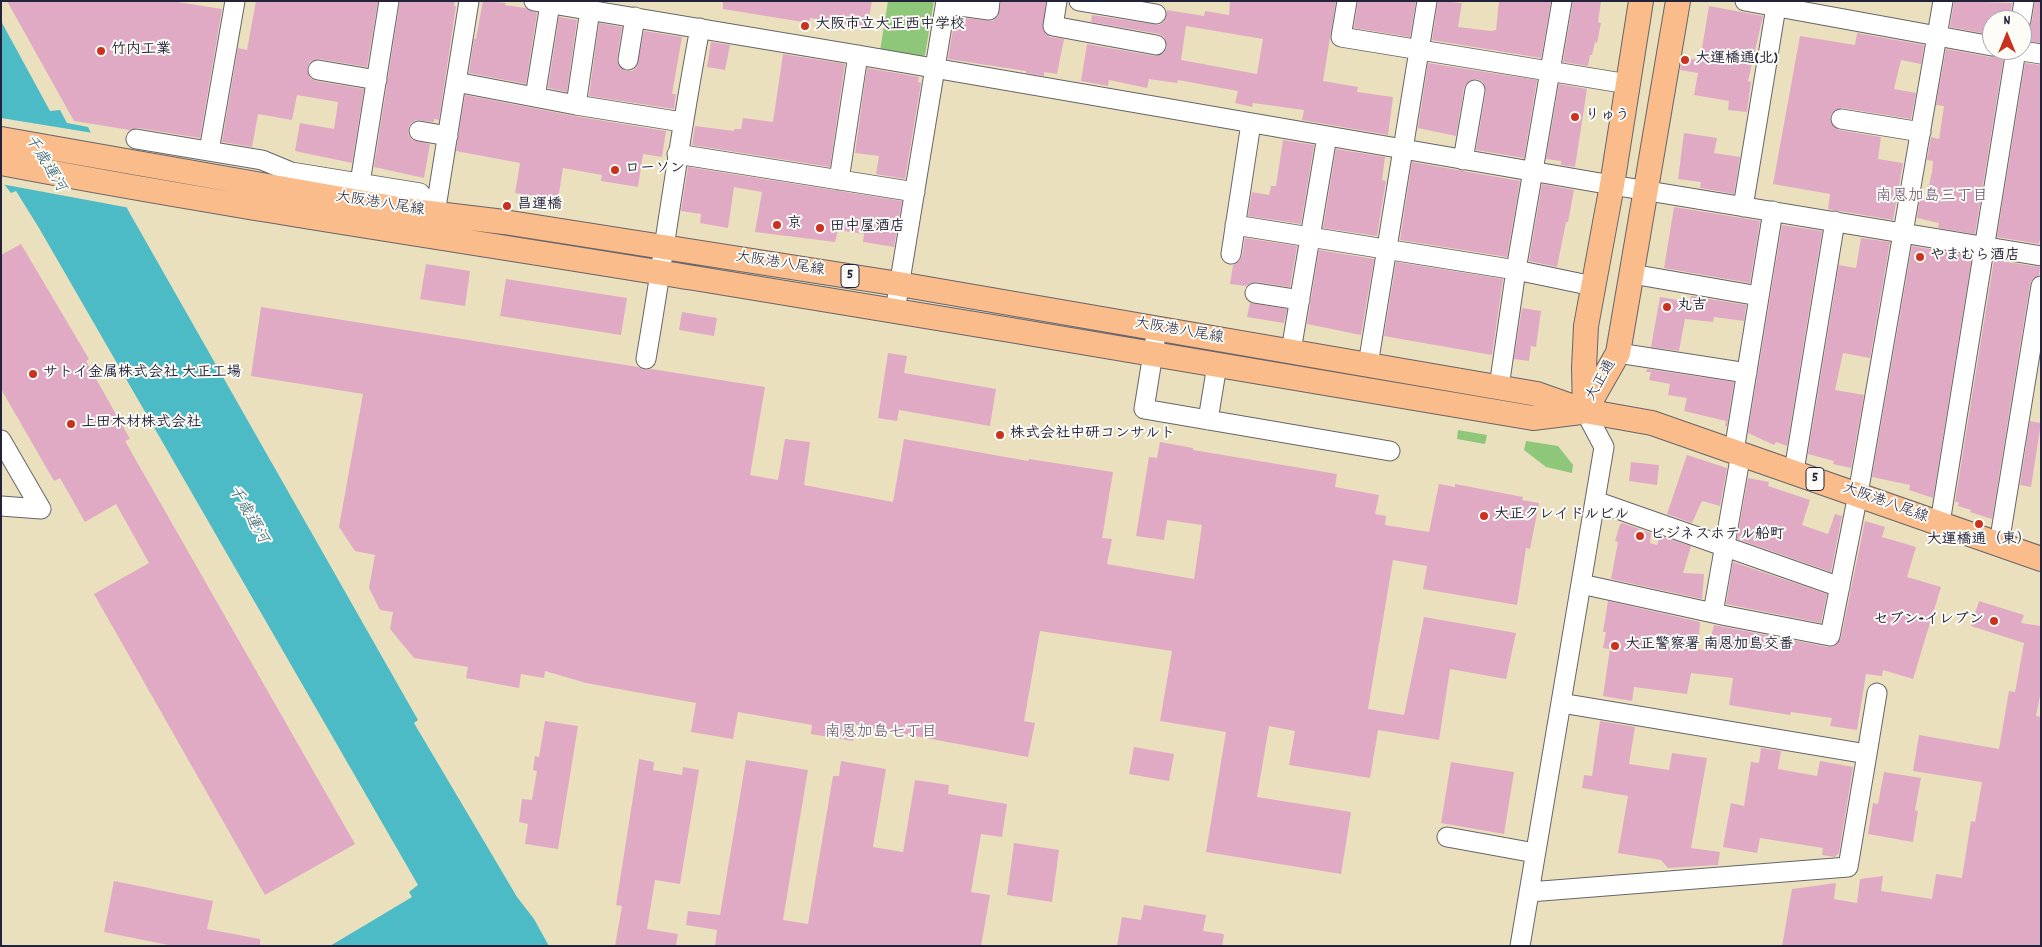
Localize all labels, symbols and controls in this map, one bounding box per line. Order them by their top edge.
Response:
north arrow [1982,10,2032,60]
text: N [2004,11,2010,31]
place label: 大阪市立大正西中学校 [815,17,965,35]
marker: 大阪市立大正西中学校 [799,20,811,32]
place label: 竹内工業 [111,42,171,60]
marker: 竹内工業 [95,45,107,57]
place label: 大運橋通(北) [1695,51,1777,69]
marker: 大運橋通(北) [1679,54,1691,66]
place label: りゅう [1585,108,1630,126]
marker: りゅう [1569,111,1581,123]
water label: 千歳運河 [19,132,69,196]
place label: ローソン [625,161,685,179]
marker: ローソン [609,164,621,176]
district label: 南恩加島三丁目 [1876,188,1988,208]
street label: 大阪港八尾線 [334,189,426,221]
place label: 昌運橋 [517,197,562,215]
marker: 昌運橋 [501,200,513,212]
place label: 京 [787,216,802,234]
marker: 京 [771,219,783,231]
place label: 田中屋酒店 [830,219,905,237]
marker: 田中屋酒店 [814,222,826,234]
place label: やまむら酒店 [1930,248,2020,266]
street label: 大阪港八尾線 [734,249,826,281]
marker: やまむら酒店 [1914,251,1926,263]
road number: 5 [841,264,859,288]
place label: 丸吉 [1677,298,1707,316]
marker: 丸吉 [1661,301,1673,313]
street label: 大阪港八尾線 [1133,315,1225,349]
street label: 大正通 [1583,357,1621,405]
place label: サトイ金属株式会社 大正工場 [43,365,241,383]
marker: サトイ金属株式会社 大正工場 [27,368,39,380]
place label: 上田木材株式会社 [81,415,201,433]
marker: 上田木材株式会社 [65,418,77,430]
place label: 株式会社中研コンサルト [1010,426,1175,444]
marker: 株式会社中研コンサルト [994,429,1006,441]
road number: 5 [1806,468,1824,490]
street label: 大阪港八尾線 [1840,480,1930,528]
water label: 千歳運河 [223,482,271,548]
place label: 大正クレイドルビル [1494,507,1629,525]
marker: 大正クレイドルビル [1478,510,1490,522]
marker: 大運橋通（東） [1973,518,1985,530]
place label: ビジネスホテル船町 [1650,527,1785,545]
marker: ビジネスホテル船町 [1634,530,1646,542]
place label: 大運橋通（東） [1927,532,2031,550]
place label: セブン-イレブン [1874,612,1984,630]
marker: セブン-イレブン [1988,615,2000,627]
place label: 大正警察署 南恩加島交番 [1625,637,1793,655]
marker: 大正警察署 南恩加島交番 [1609,640,1621,652]
district label: 南恩加島七丁目 [825,724,937,744]

